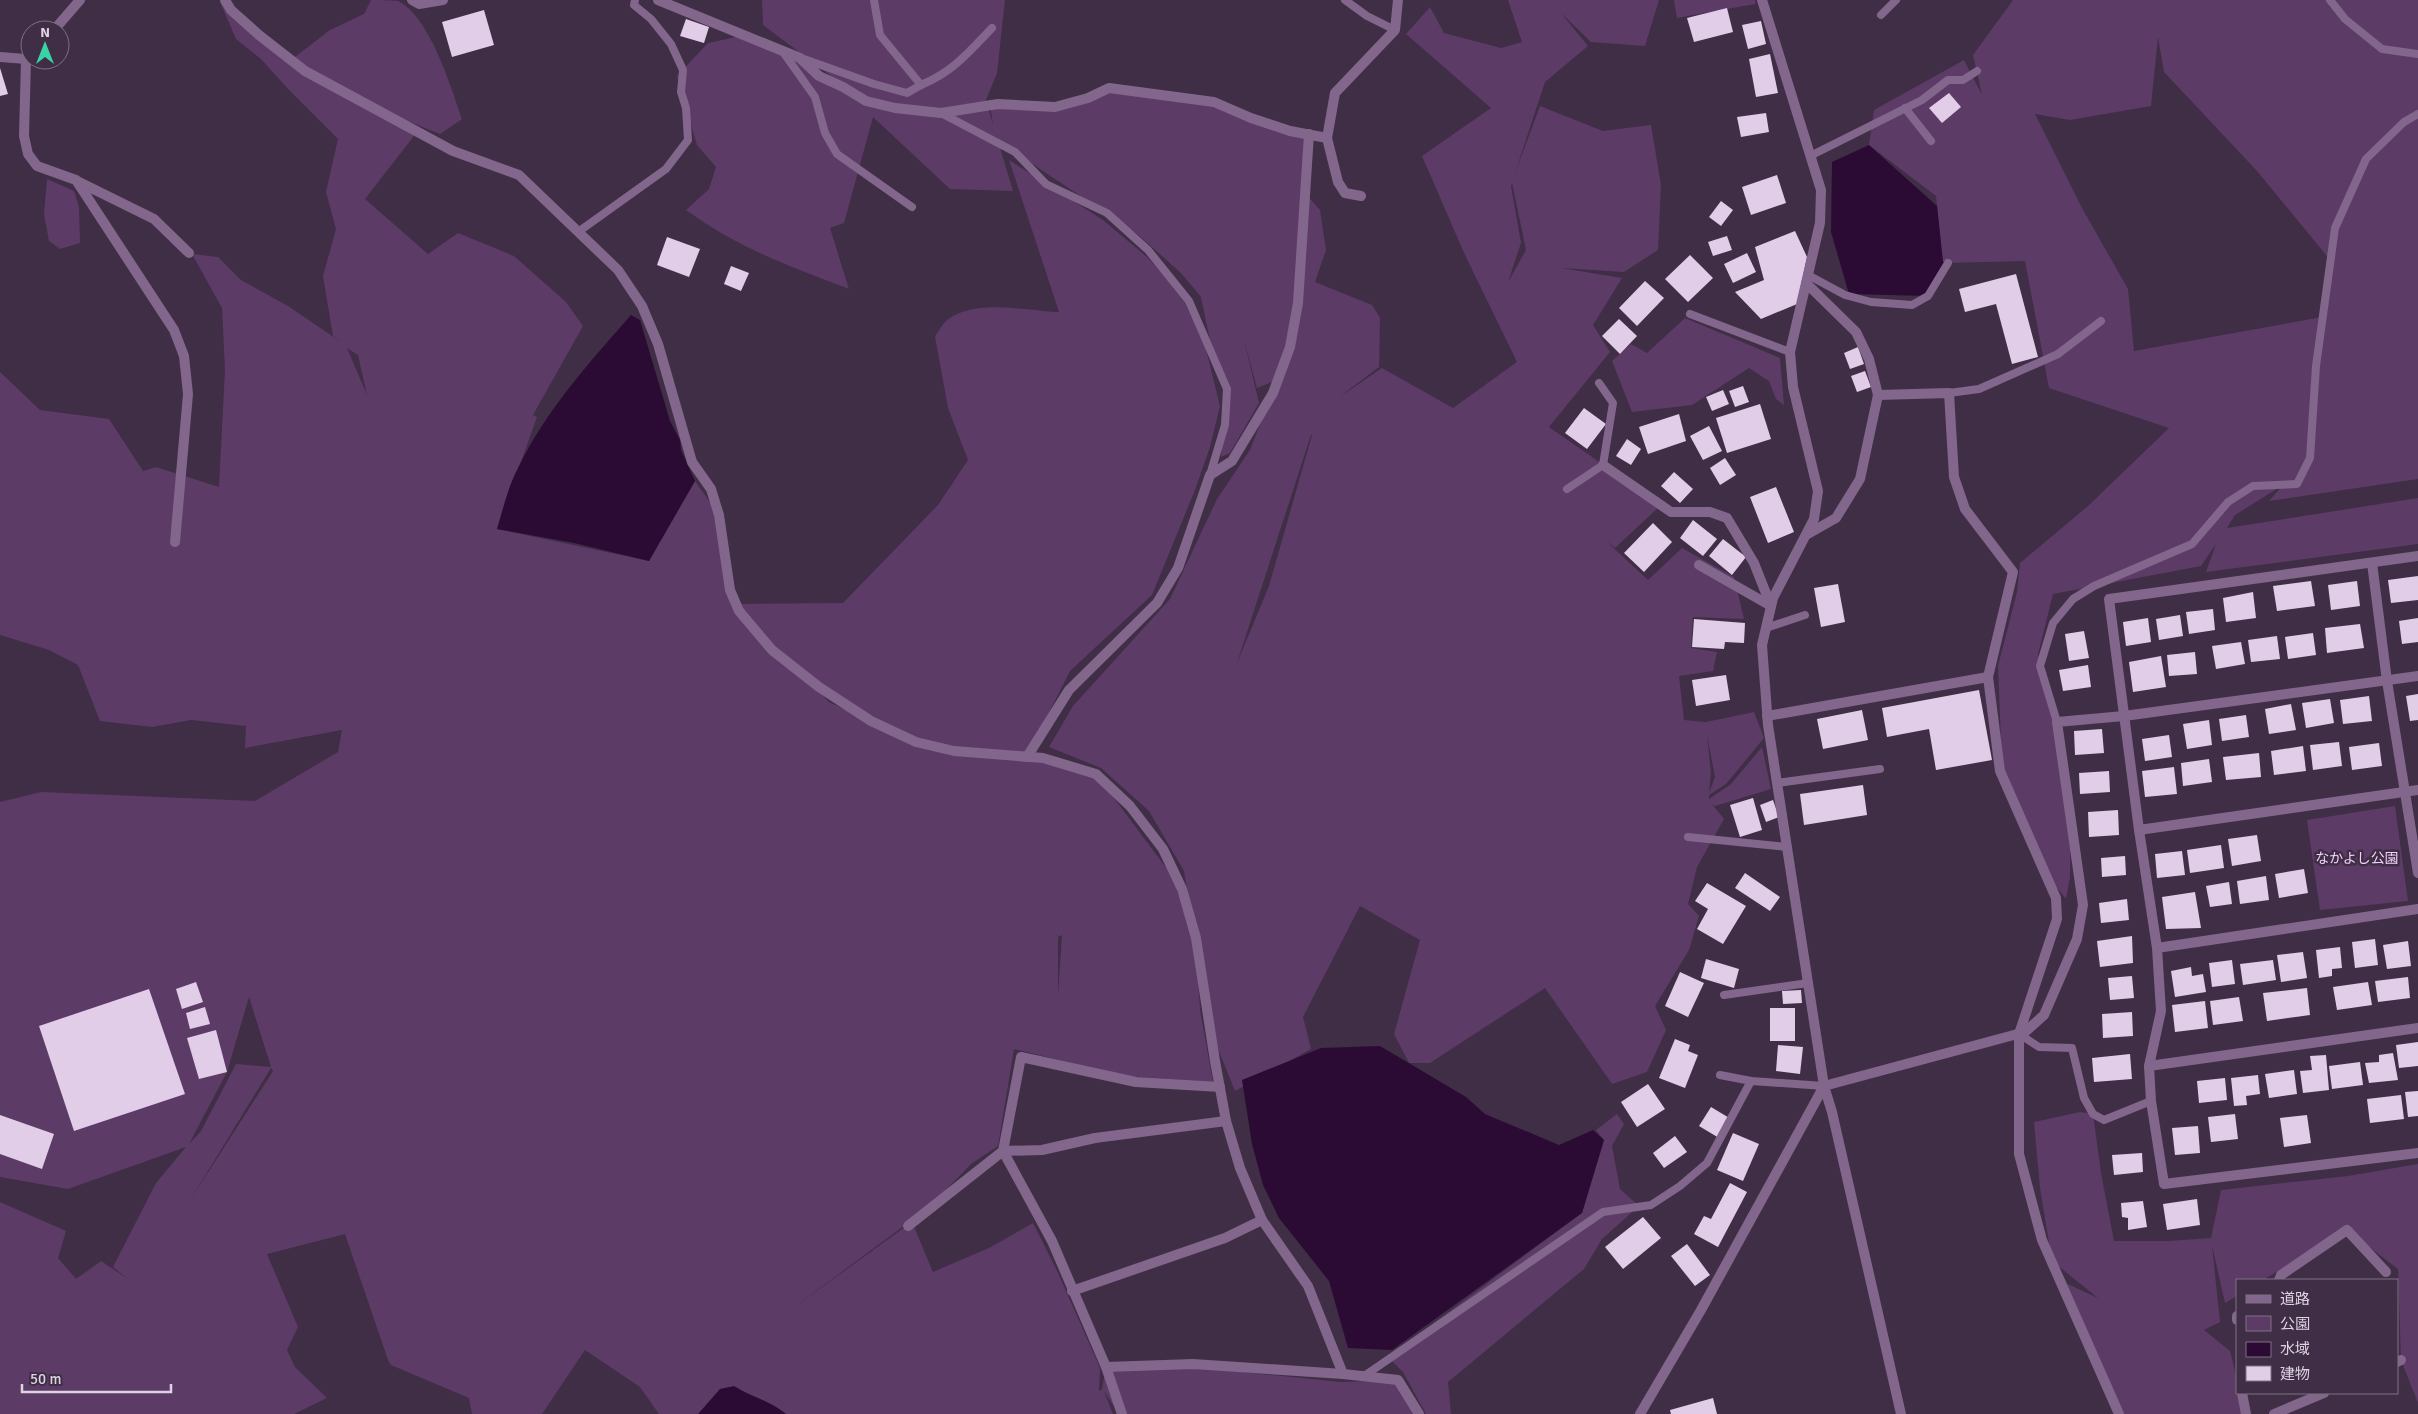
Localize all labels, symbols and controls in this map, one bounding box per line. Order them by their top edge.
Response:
north arrow [20,20,70,70]
text: N [40,24,50,41]
park label: なかよし公園 [2315,850,2399,867]
legend [2236,1279,2398,1394]
text: 道路 [2280,1290,2310,1308]
text: 公園 [2280,1315,2310,1333]
text: 水域 [2280,1340,2310,1358]
scale bar [22,1362,171,1394]
text: 建物 [2280,1365,2310,1383]
text: 50 m [30,1370,61,1388]

